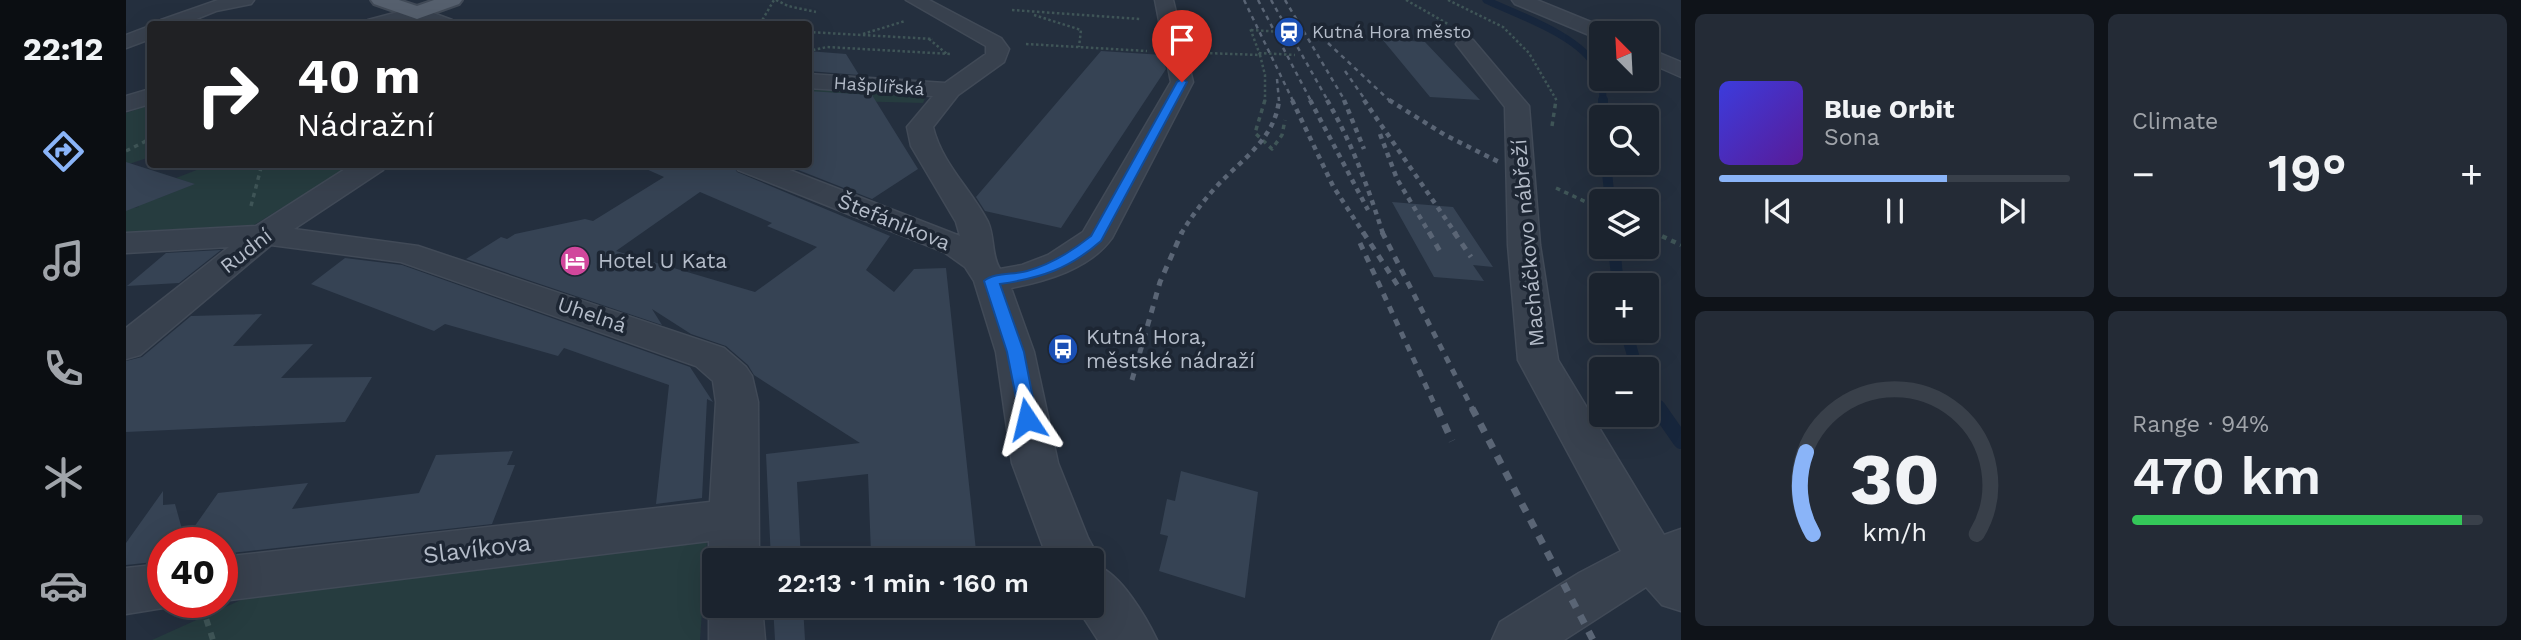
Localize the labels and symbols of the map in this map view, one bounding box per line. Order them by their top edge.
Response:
pin [1152,10,1212,82]
station icon: Kutná Hora město [1272,15,1306,49]
place label: Kutná Hora město [1312,21,1471,42]
north arrow [1589,21,1659,91]
street label: Hašplířská [833,72,925,99]
street label: Macháčkovo nábřeží [1506,138,1549,348]
street label: Štefánikova [834,188,954,255]
street label: Rudní [215,223,277,278]
hotel icon: Hotel U Kata [558,244,592,278]
place label: Hotel U Kata [598,248,727,273]
street label: Uhelná [554,291,630,338]
place label: Kutná Hora, městské nádraží [1086,324,1255,373]
bus stop icon: Kutná Hora, městské nádraží [1046,332,1080,366]
position arrow [990,382,1064,456]
speed limit sign: 40 [147,527,238,618]
street label: Slavíkova [422,529,532,569]

